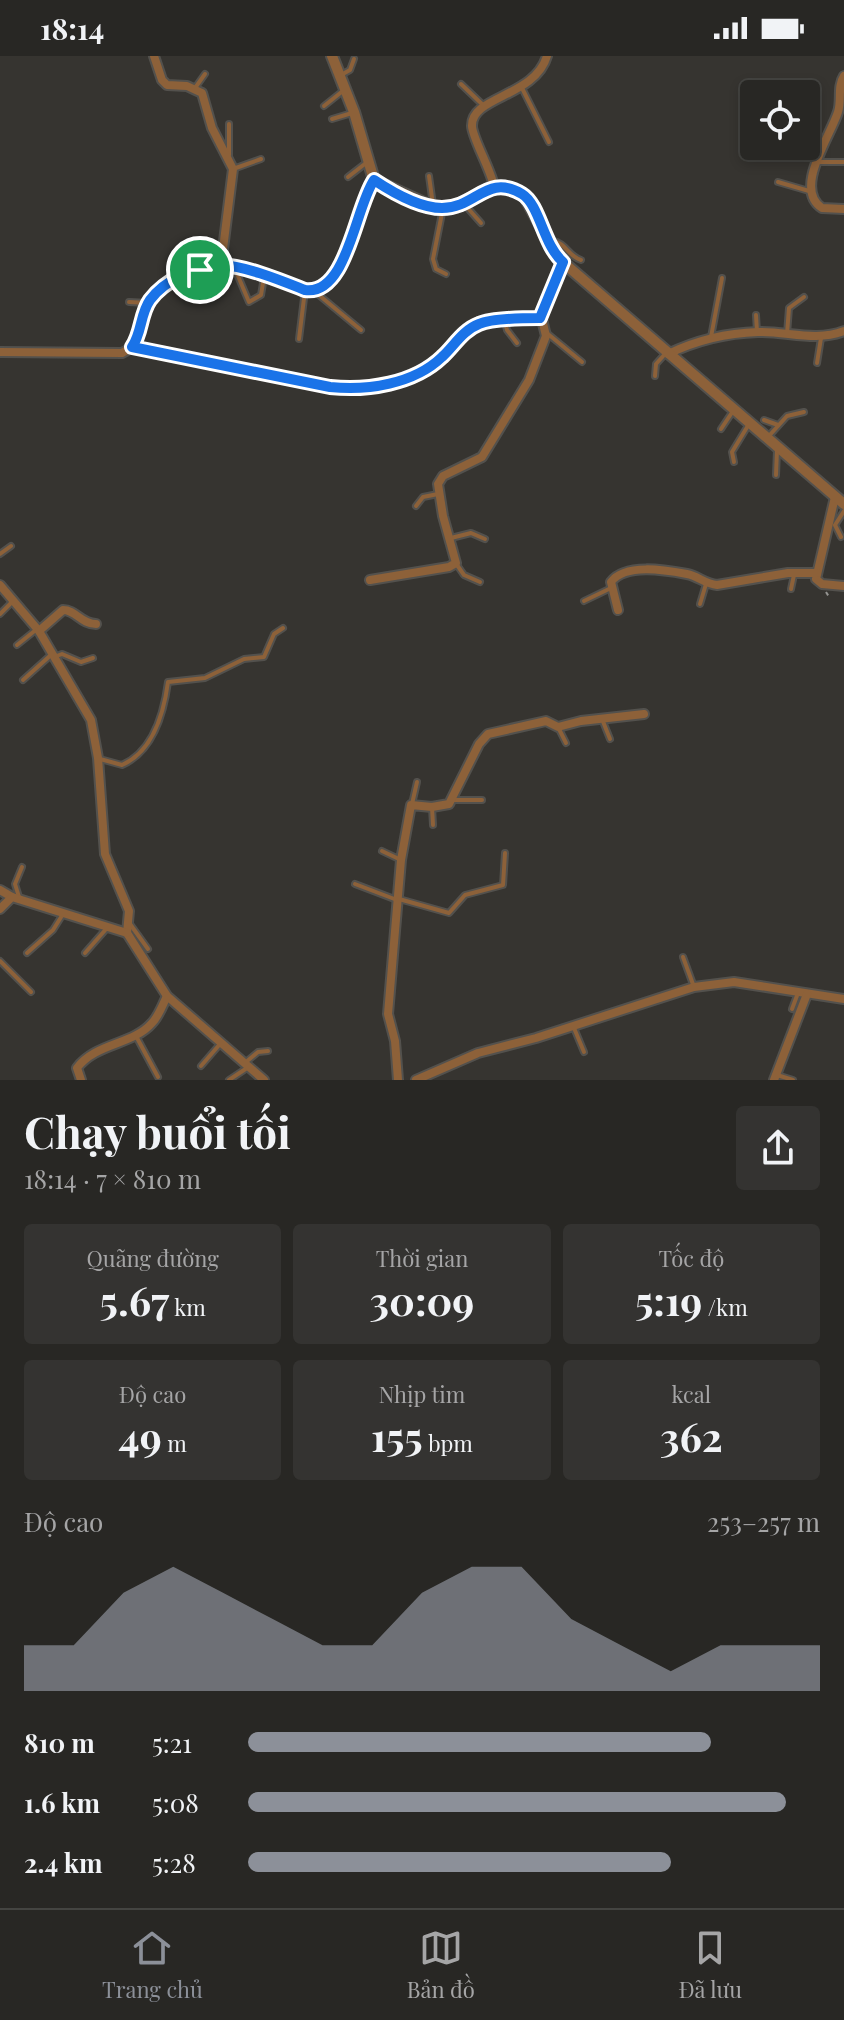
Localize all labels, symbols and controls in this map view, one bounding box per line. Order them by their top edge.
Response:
text: 18:14 [40,8,104,48]
map controls [740,80,820,160]
button: locate [740,80,820,160]
pin [166,236,234,304]
icon: arrive [178,248,222,292]
text: Chạy buổi tối [24,1101,291,1160]
button: share [736,1106,820,1190]
text: 18:14 · 7 × 810 m [24,1161,201,1196]
text: Quãng đường [87,1243,219,1273]
text: Thời gian [376,1243,468,1273]
text: Tốc độ [658,1243,724,1273]
text: 5.67 [100,1273,169,1326]
text: 30:09 [370,1273,474,1326]
text: 5:19 [635,1273,702,1326]
text: km [169,1292,206,1322]
text: /km [702,1292,748,1322]
text: Độ cao [119,1379,186,1409]
text: Nhịp tim [379,1379,465,1409]
text: kcal [672,1379,711,1409]
text: 49 [119,1409,162,1462]
text: 155 [371,1409,423,1462]
text: 362 [660,1409,723,1462]
text: m [162,1428,187,1458]
text: bpm [423,1428,473,1458]
text: Độ cao [24,1504,103,1539]
text: 253–257 m [707,1504,820,1539]
text: 810 m [24,1725,95,1760]
text: 5:21 [152,1725,192,1760]
text: 1.6 km [24,1785,100,1820]
text: 5:08 [152,1785,199,1820]
text: 2.4 km [24,1845,103,1880]
text: 5:28 [152,1845,196,1880]
tab: Trang chủ [102,1926,203,2004]
tab: Bản đồ [407,1926,475,2004]
tab: Đã lưu [679,1926,742,2004]

